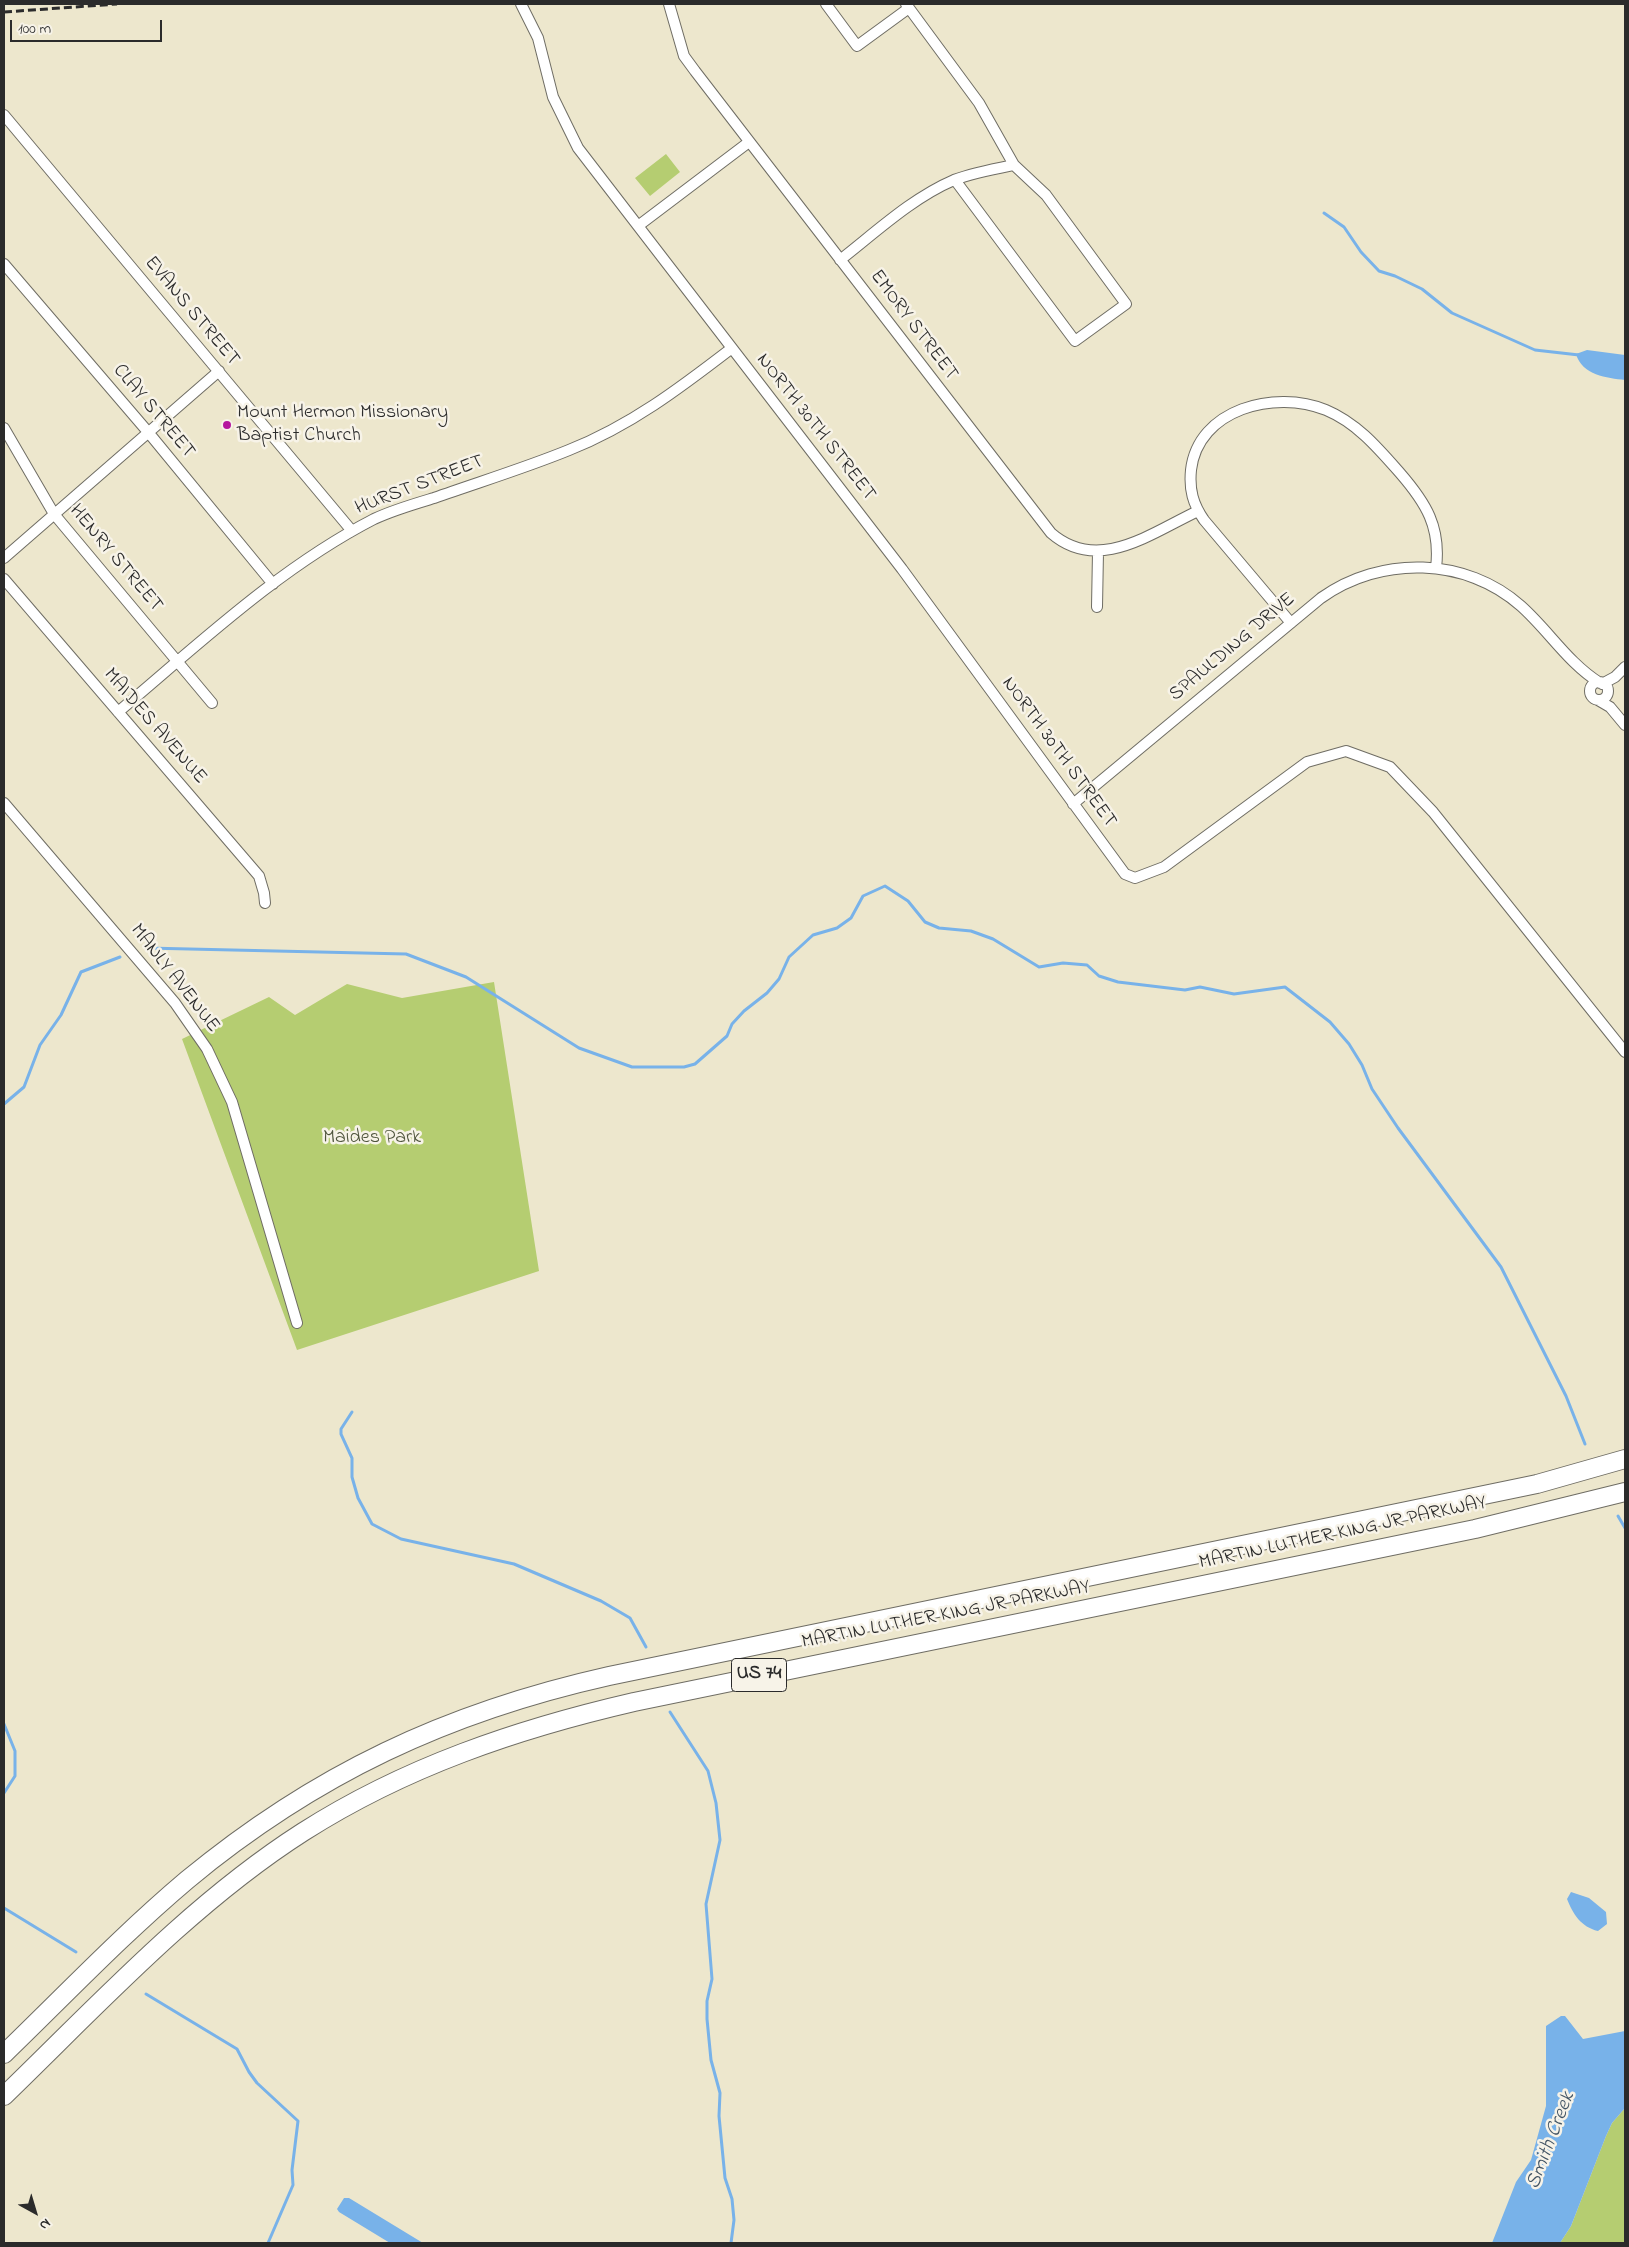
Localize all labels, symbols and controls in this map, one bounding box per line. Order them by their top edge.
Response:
scale bar [12,10,165,42]
text: 100 m [18,18,51,40]
street label: EVANS STREET [138,252,244,372]
street label: EMORY STREET [864,266,962,386]
street label: NORTH 30TH STREET [750,349,880,507]
street label: CLAY STREET [107,360,199,464]
place label: Mount Hermon Missionary Baptist Church [237,402,448,449]
marker: Mount Hermon Missionary Baptist Church [221,419,233,431]
street label: HURST STREET [352,450,488,522]
street label: HENRY STREET [63,500,167,618]
street label: SPAULDING DRIVE [1165,588,1301,708]
street label: MAIDES AVENUE [97,664,211,790]
street label: NORTH 30TH STREET [995,673,1121,833]
street label: MANLY AVENUE [124,920,224,1038]
park label: Maides Park [323,1127,421,1151]
street label: MARTIN LUTHER KING JR PARKWAY [1197,1492,1489,1576]
street label: MARTIN LUTHER KING JR PARKWAY [800,1576,1092,1656]
road number: US 74 [732,1658,786,1692]
water label: Smith Creek [1522,2089,1582,2193]
north arrow [10,2187,60,2237]
text: N [34,2213,55,2235]

